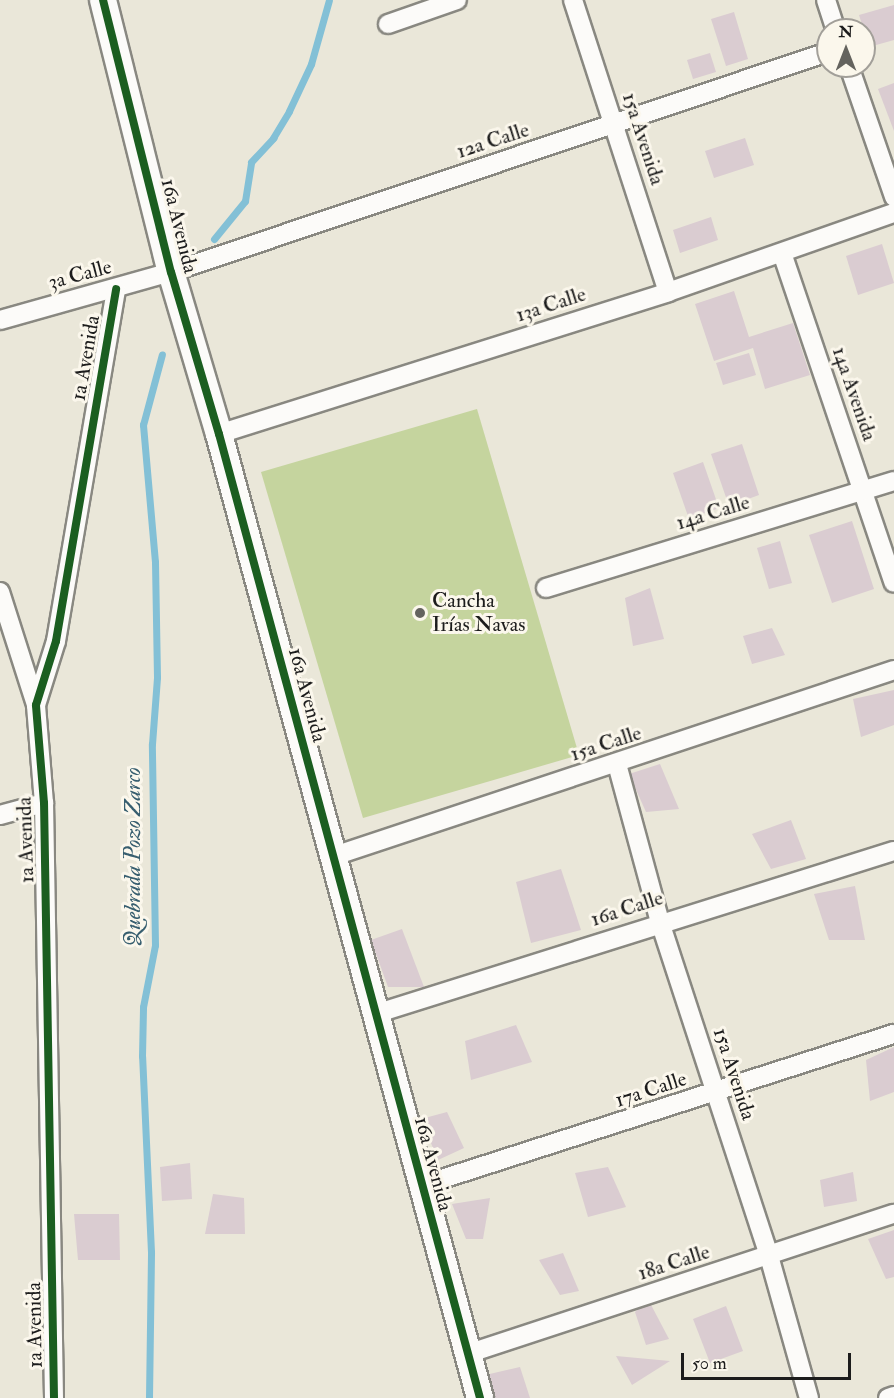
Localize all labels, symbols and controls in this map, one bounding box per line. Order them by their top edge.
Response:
north arrow [816,18,876,78]
text: N [839,22,853,42]
street label: 15a Avenida [616,90,670,188]
street label: 12a Calle [454,117,532,165]
street label: 16a Avenida [155,176,203,276]
street label: 3a Calle [46,254,114,296]
street label: 13a Calle [513,282,589,328]
street label: 1a Avenida [66,313,106,403]
street label: 14a Avenida [826,344,882,444]
street label: 14a Calle [673,490,753,536]
place label: Cancha Irías Navas [432,588,526,638]
marker: Cancha Irías Navas [413,606,427,620]
street label: 16a Avenida [282,645,332,745]
street label: 15a Calle [567,721,645,767]
water label: Quebrada Pozo Zarco [121,767,147,947]
street label: 1a Avenida [12,796,40,884]
street label: 16a Calle [588,886,666,932]
street label: 15a Avenida [707,1025,761,1123]
street label: 17a Calle [612,1067,690,1113]
street label: 16a Avenida [408,1114,458,1214]
street label: 18a Calle [635,1240,713,1286]
street label: 1a Avenida [22,1282,48,1368]
scale bar [684,1341,854,1379]
text: 50 m [692,1352,727,1375]

